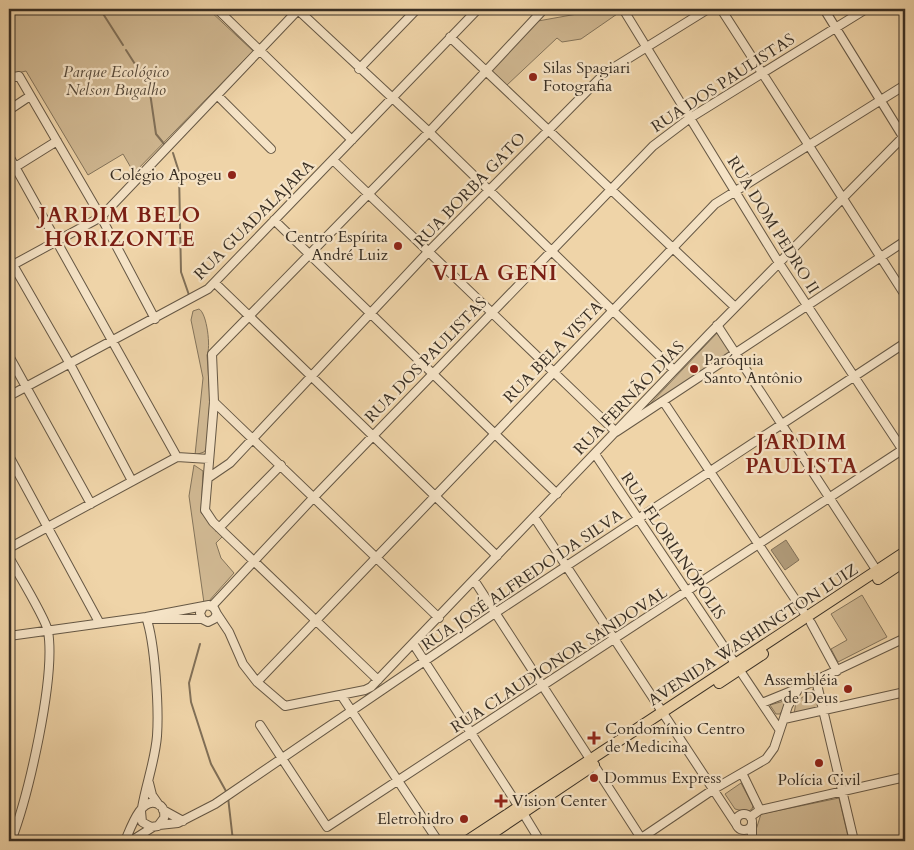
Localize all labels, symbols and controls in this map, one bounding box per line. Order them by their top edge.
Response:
street label: RUA DOS PAULISTAS [647,28,799,138]
place label: Silas Spagiari Fotografia [543,57,631,97]
park label: Parque Ecológico Nelson Bugalho [63,61,170,101]
marker: Silas Spagiari Fotografia [527,71,539,83]
street label: RUA BORBA GATO [409,128,531,252]
street label: RUA DOM PEDRO II [722,152,824,298]
street label: RUA GUADALAJARA [189,155,319,285]
place label: Colégio Apogeu [110,164,222,186]
marker: Colégio Apogeu [226,169,238,181]
district label: JARDIM BELO HORIZONTE [36,201,201,254]
place label: Centro Espírita André Luiz [285,226,388,266]
marker: Centro Espírita André Luiz [392,240,404,252]
district label: VILA GENI [432,259,558,288]
street label: RUA DOS PAULISTAS [360,292,492,428]
street label: RUA BELA VISTA [498,296,608,408]
street label: RUA FERNÃO DIAS [569,336,689,460]
place label: Paróquia Santo Antônio [704,349,803,389]
marker: Paróquia Santo Antônio [688,363,700,375]
district label: JARDIM PAULISTA [745,428,859,481]
street label: RUA FLORIANÓPOLIS [616,468,730,624]
street label: RUA JOSÉ ALFREDO DA SILVA [417,504,628,656]
street label: AVENIDA WASHINGTON LUIZ [644,559,862,711]
street label: RUA CLAUDIONOR SANDOVAL [446,581,672,738]
place label: Assembléia de Deus [764,669,838,709]
marker: Assembléia de Deus [842,683,854,695]
place label: Condomínio Centro de Medicina [605,718,745,758]
marker: Condomínio Centro de Medicina [587,731,601,745]
marker: Polícia Civil [813,757,825,769]
place label: Dommus Express [604,767,721,789]
place label: Polícia Civil [777,769,861,791]
marker: Dommus Express [588,772,600,784]
place label: Vision Center [512,790,607,812]
marker: Vision Center [494,794,508,808]
place label: Eletrohidro [377,808,454,830]
marker: Eletrohidro [458,813,470,825]

